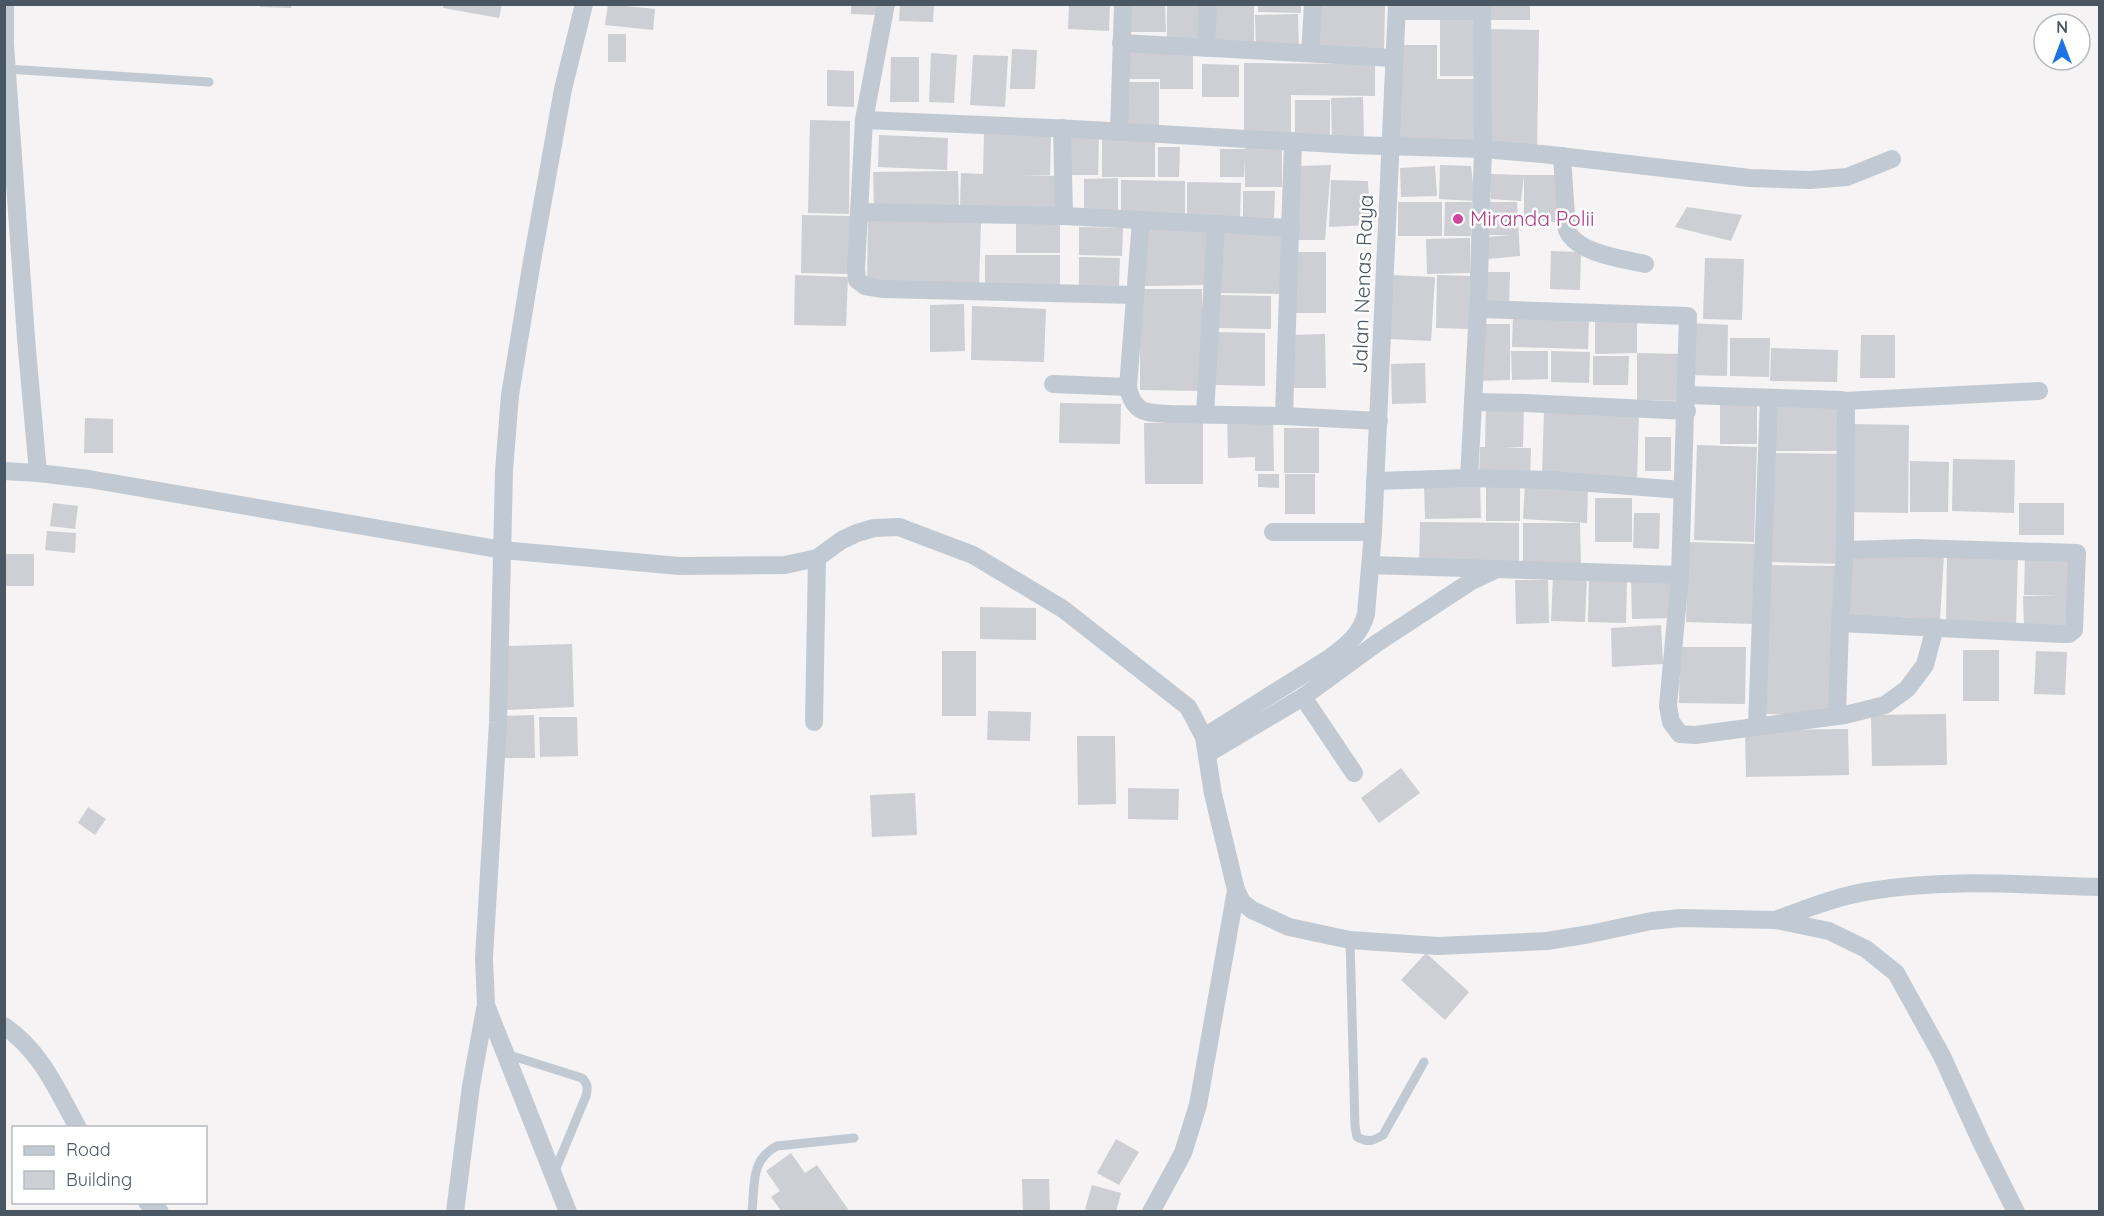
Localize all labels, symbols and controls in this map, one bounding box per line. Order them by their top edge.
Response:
north arrow [2032,12,2092,72]
text: N [2056,17,2068,37]
street label: Jalan Nenas Raya [1346,194,1378,374]
place label: Miranda Polii [1470,205,1595,231]
marker: Miranda Polii [1451,212,1465,226]
legend [12,1126,207,1204]
text: Road [66,1138,111,1161]
text: Building [66,1168,132,1191]

